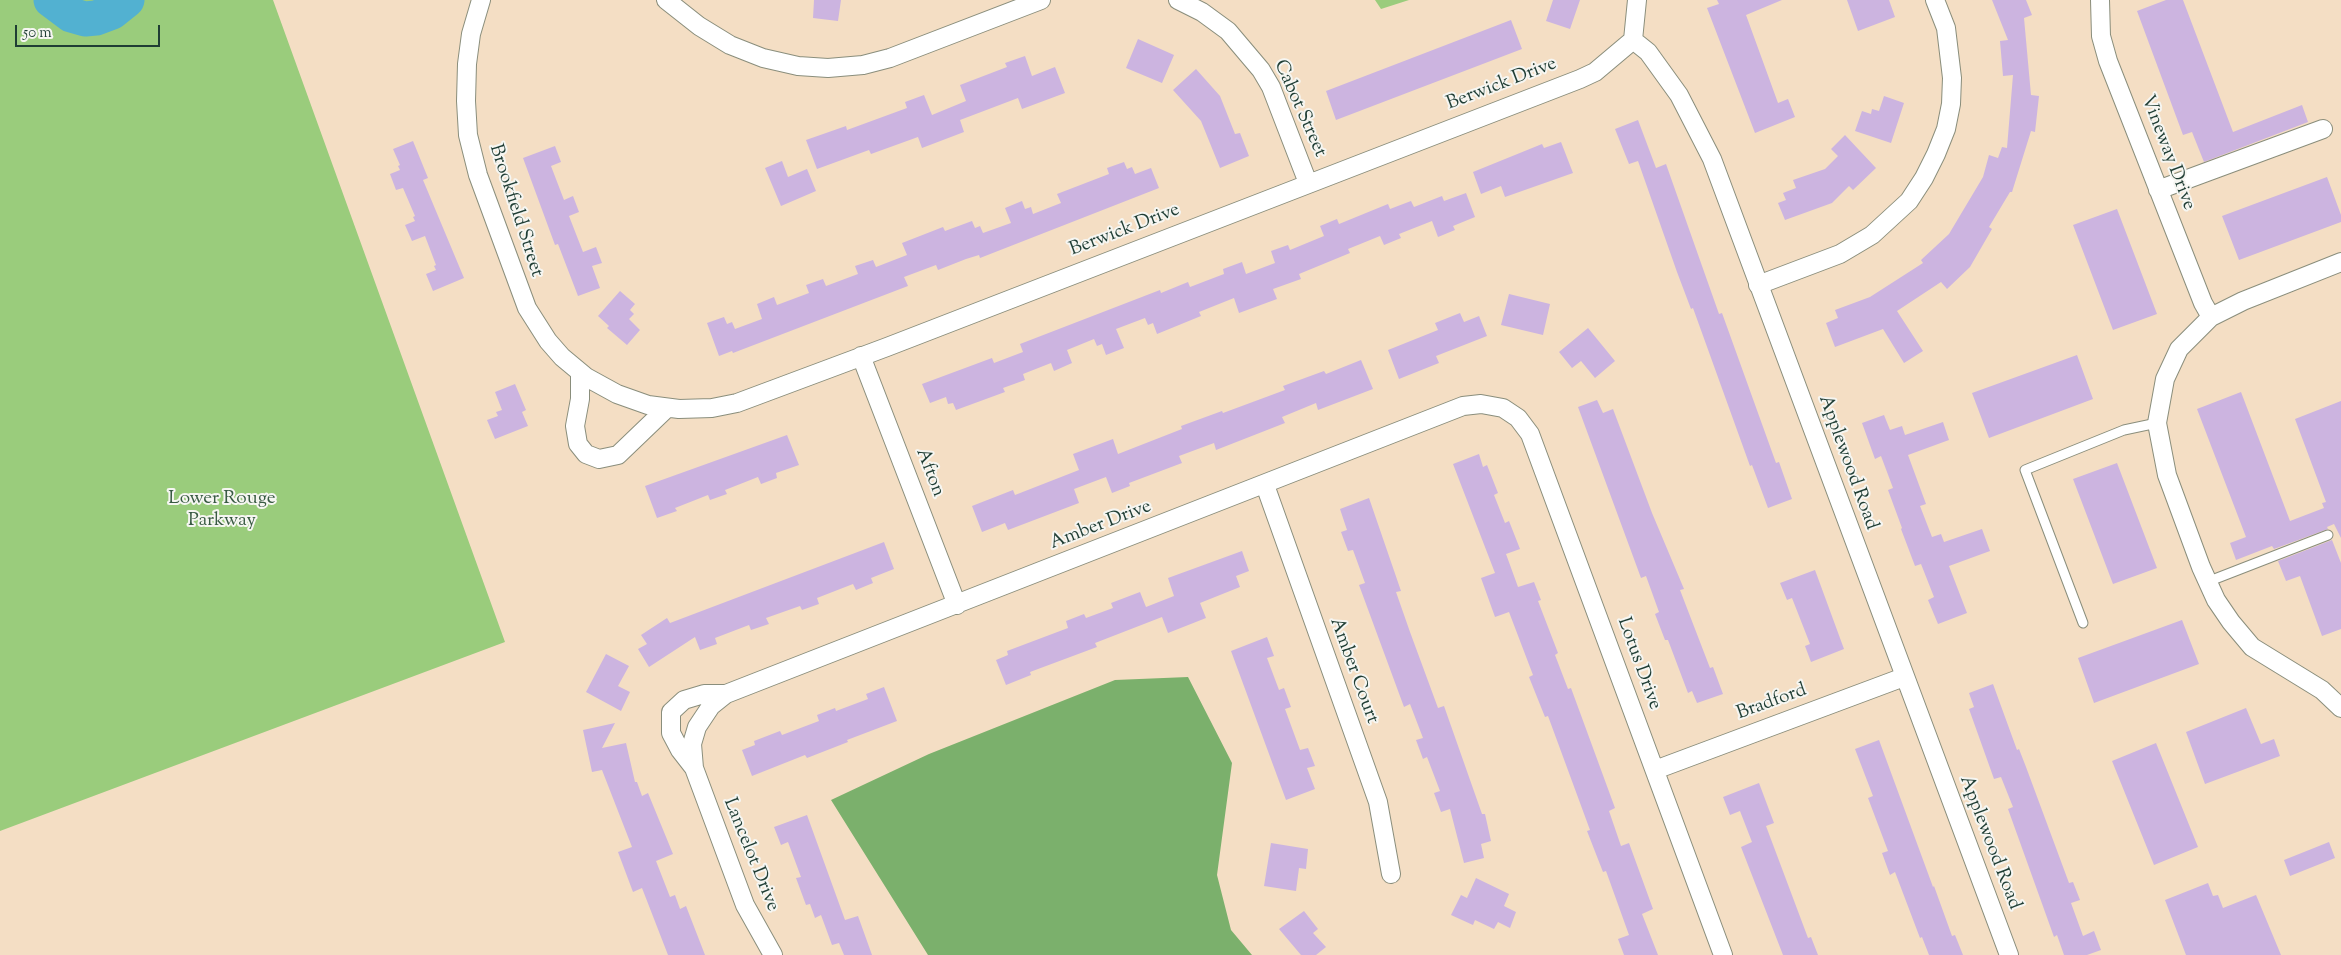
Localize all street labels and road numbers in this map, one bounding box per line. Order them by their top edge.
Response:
street label: Berwick Drive [1444,54,1560,116]
street label: Cabot Street [1267,57,1331,161]
street label: Vineway Drive [2135,92,2199,214]
street label: Brookfield Street [483,142,547,280]
street label: Berwick Drive [1067,200,1183,262]
street label: Applewood Road [1812,393,1882,533]
street label: Afton [909,446,949,500]
street label: Amber Drive [1047,496,1155,556]
street label: Amber Court [1323,615,1383,727]
street label: Lotus Drive [1611,615,1665,713]
street label: Bradford [1734,680,1810,726]
street label: Applewood Road [1953,773,2025,913]
street label: Lancelot Drive [717,795,783,915]

